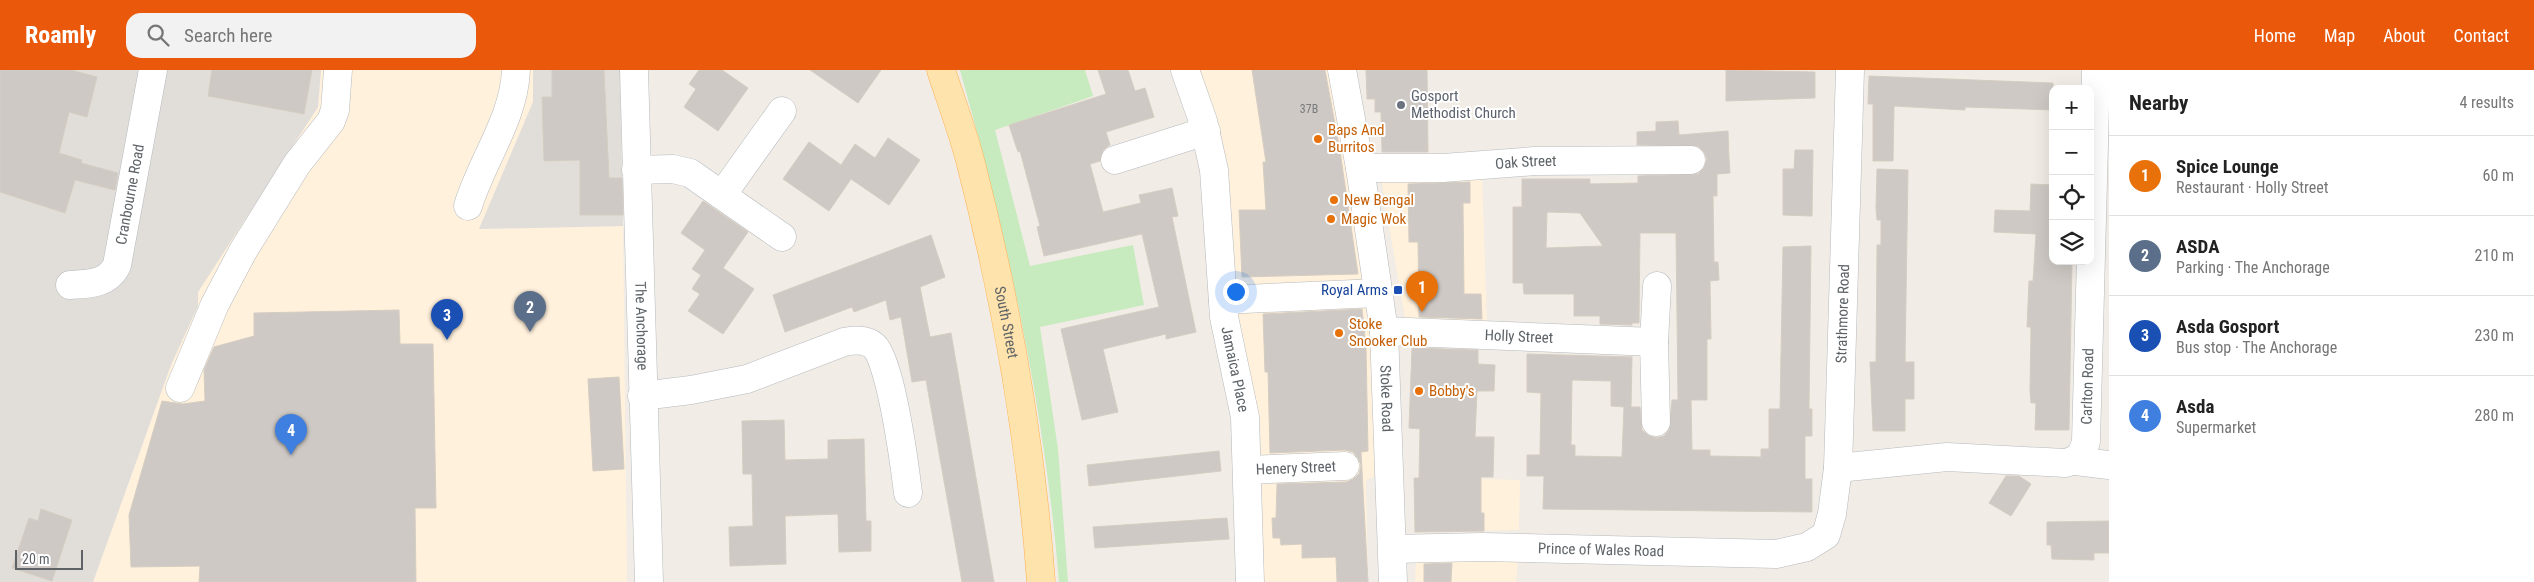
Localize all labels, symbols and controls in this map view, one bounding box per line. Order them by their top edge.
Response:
search box [126,13,476,58]
text: Roamly [25,21,96,49]
icon: search [144,21,172,49]
text: Search here [184,24,272,47]
text: Home [2254,25,2296,46]
text: Map [2324,25,2355,46]
text: About [2383,25,2425,46]
text: Contact [2453,25,2509,46]
map controls [2049,85,2094,265]
button: + [2049,85,2094,130]
place label: Gosport Methodist Church [1411,87,1516,122]
text: Nearby [2129,91,2188,115]
text: 4 results [2459,93,2514,112]
marker: Gosport Methodist Church [1395,99,1407,111]
house number: 37B [1300,102,1318,116]
place label: Baps And Burritos [1328,121,1384,156]
button: − [2049,130,2094,175]
marker: Baps And Burritos [1312,133,1324,145]
street label: Cranbourne Road [112,143,148,246]
street label: Oak Street [1494,152,1557,173]
text: Spice Lounge [2176,155,2279,178]
text: 1 [2141,166,2149,185]
text: 60 m [2482,166,2514,185]
button: locate [2049,175,2094,220]
text: Restaurant · Holly Street [2176,178,2329,197]
place label: New Bengal [1344,191,1414,209]
marker: New Bengal [1328,194,1340,206]
place label: Magic Wok [1341,210,1406,228]
marker: Magic Wok [1325,213,1337,225]
button: layers [2049,220,2094,265]
text: ASDA [2176,235,2219,258]
text: 2 [2141,246,2149,265]
text: 210 m [2475,246,2514,265]
text: Parking · The Anchorage [2176,258,2330,277]
street label: Strathmore Road [1832,264,1853,364]
pin: 1 [1406,271,1438,312]
your location [1223,279,1249,305]
street label: The Anchorage [631,281,652,371]
place label: Royal Arms [1321,281,1388,299]
marker: Royal Arms [1392,284,1404,296]
street label: South Street [991,285,1022,360]
pin: 2 [514,291,546,332]
pin: 3 [431,299,463,340]
place label: Stoke Snooker Club [1349,315,1427,350]
text: Asda Gosport [2176,315,2279,338]
street label: Jamaica Place [1217,325,1253,414]
street label: Holly Street [1484,326,1554,347]
text: 3 [2141,326,2149,345]
text: 230 m [2475,326,2514,345]
marker: Stoke Snooker Club [1333,327,1345,339]
text: Bus stop · The Anchorage [2176,338,2337,357]
street label: Carlton Road [2077,348,2097,425]
street label: Stoke Road [1376,365,1397,432]
place label: Bobby's [1429,382,1475,400]
marker: Bobby's [1413,385,1425,397]
text: Asda [2176,395,2214,418]
text: 4 [2141,406,2149,425]
text: 280 m [2475,406,2514,425]
pin: 4 [275,414,307,455]
text: Supermarket [2176,418,2256,437]
street label: Henery Street [1256,457,1336,479]
street label: Prince of Wales Road [1538,539,1664,560]
scale bar [15,547,82,570]
text: 20 m [22,551,50,567]

